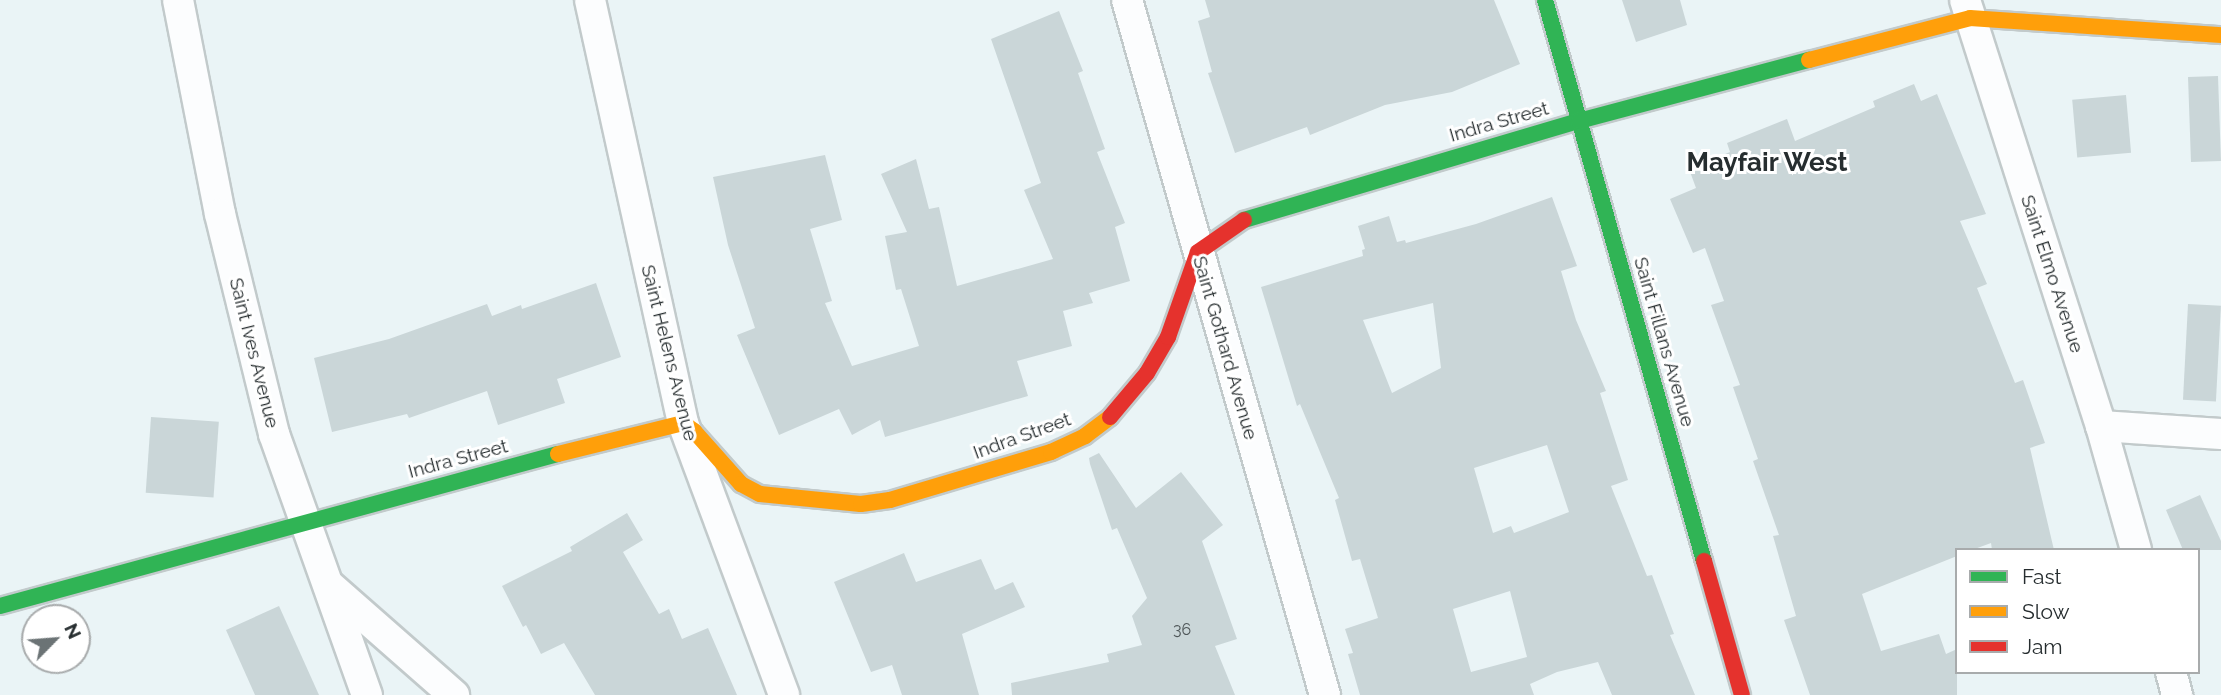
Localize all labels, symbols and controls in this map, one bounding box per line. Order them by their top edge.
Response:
street label: Indra Street [1447,97,1551,147]
district label: Mayfair West [1686,147,1848,179]
street label: Saint Elmo Avenue [2016,192,2088,356]
street label: Saint Gothard Avenue [1188,253,1262,443]
street label: Saint Fillans Avenue [1629,254,1699,430]
street label: Saint Helens Avenue [636,262,702,444]
street label: Saint Ives Avenue [224,275,284,431]
street label: Indra Street [970,408,1074,464]
street label: Indra Street [406,435,510,483]
legend [1955,548,2200,674]
text: Fast [2022,564,2062,589]
text: Slow [2022,599,2070,624]
north arrow [21,604,91,674]
text: N [60,620,86,642]
house number: 36 [1173,620,1191,640]
text: Jam [2022,634,2063,659]

